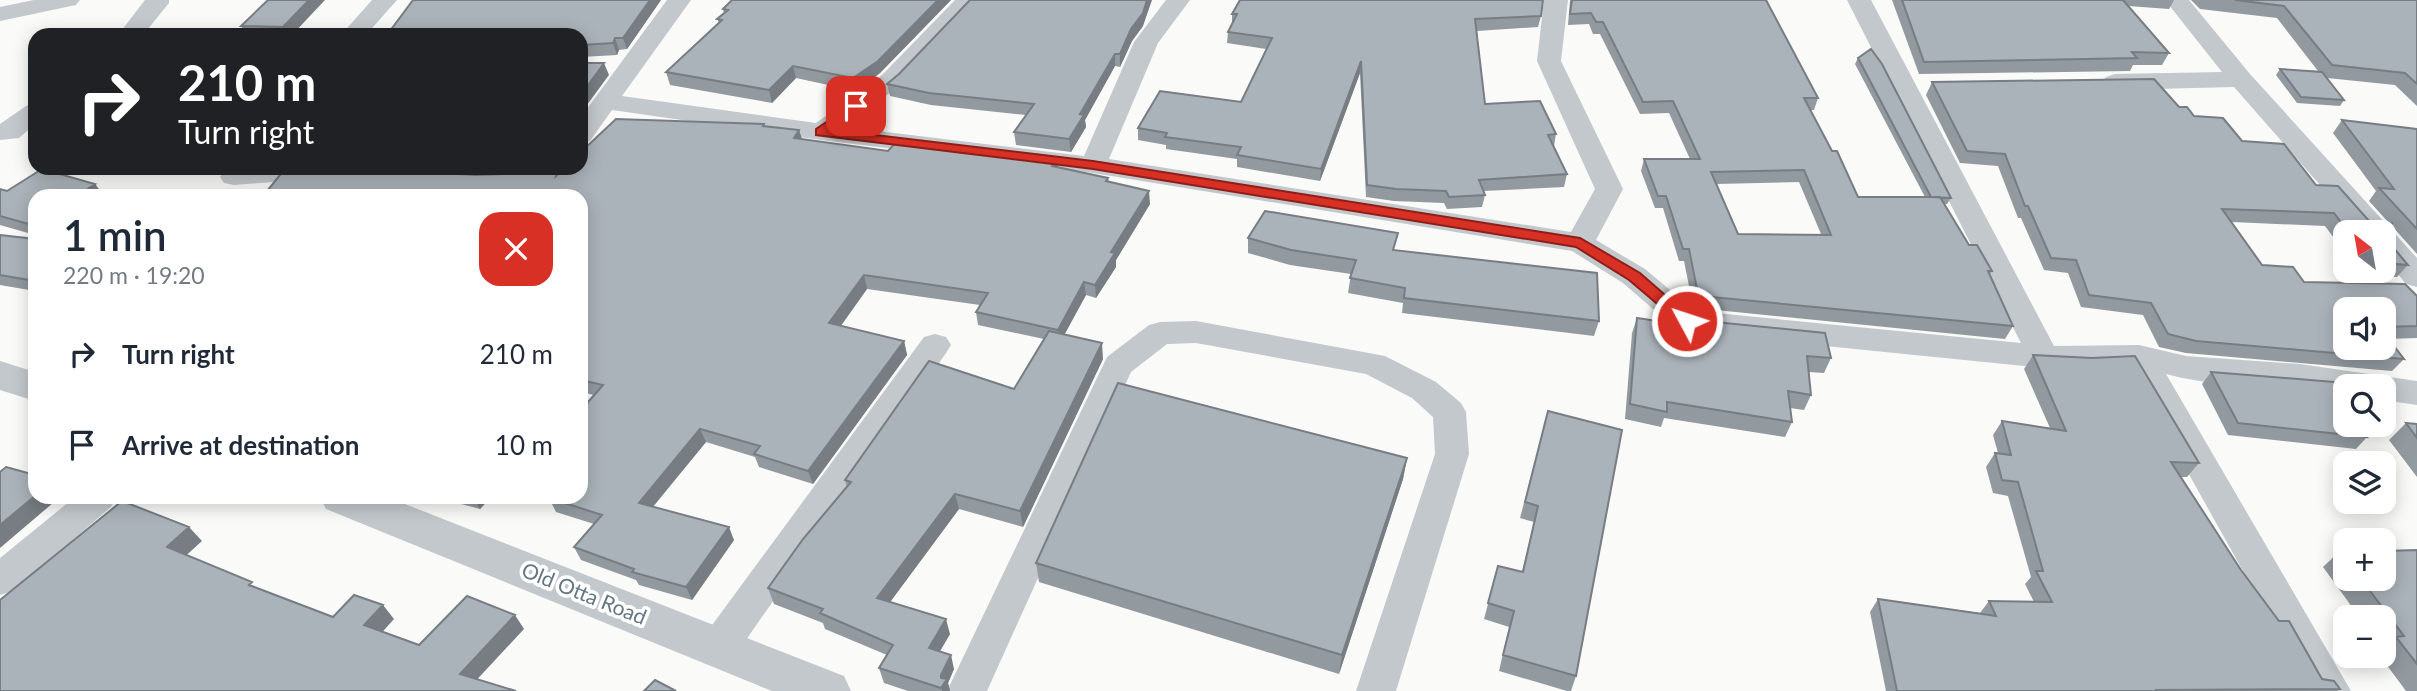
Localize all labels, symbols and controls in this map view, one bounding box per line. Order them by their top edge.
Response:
text: 210 m [178,53,316,111]
icon: right [63,56,154,147]
pin [826,76,886,136]
icon: arrive [837,87,875,125]
text: Turn right [178,112,314,151]
text: 1 min [63,210,167,260]
button: close [479,212,553,286]
north arrow [2333,220,2396,284]
map controls [2333,220,2396,668]
text: 220 m · 19:20 [63,261,205,289]
position arrow [1650,284,1724,358]
button: sound [2333,297,2396,360]
icon: right [63,335,101,373]
text: Turn right [122,338,235,370]
text: 210 m [480,338,553,370]
button: search [2333,374,2396,437]
icon: arrive [63,426,101,464]
text: Arrive at destination [122,429,359,461]
text: 10 m [495,429,553,461]
button: layers [2333,451,2396,514]
button: + [2333,528,2396,591]
street label: Old Otta Road [519,556,651,629]
button: − [2333,605,2396,668]

